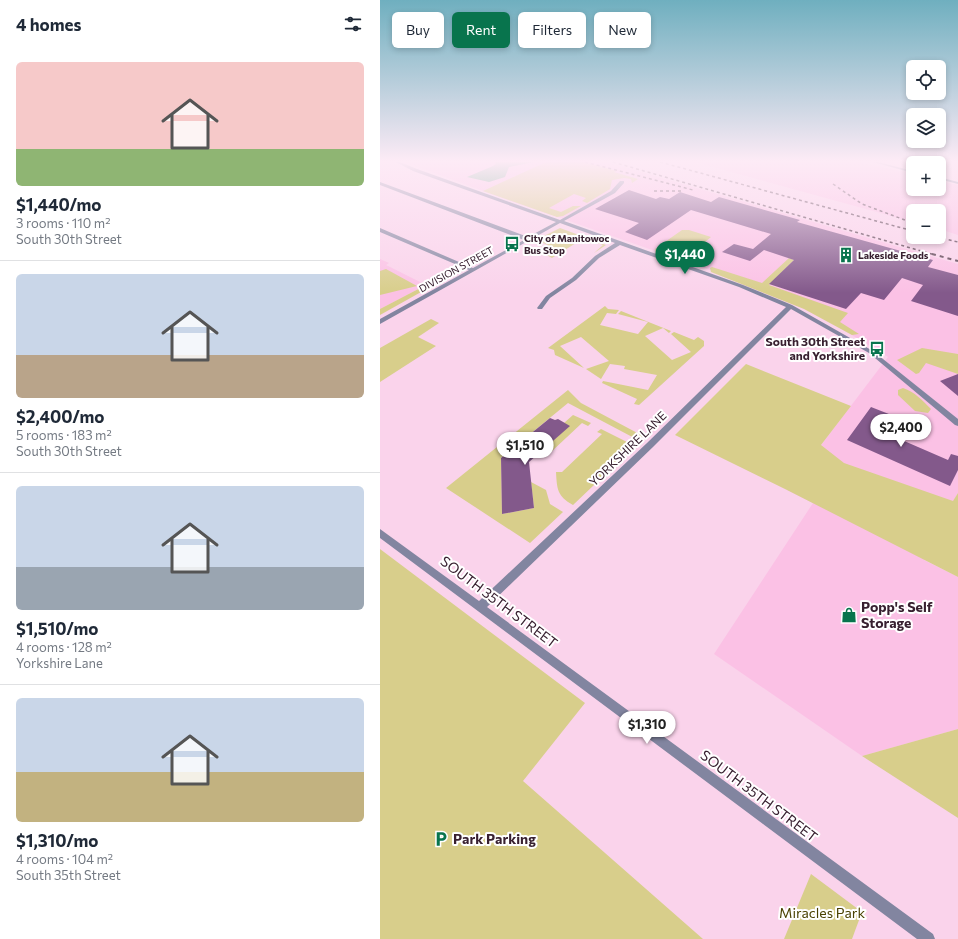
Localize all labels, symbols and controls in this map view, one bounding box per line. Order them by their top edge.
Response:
chip: Buy [392,12,444,48]
chip: Rent [452,12,510,48]
chip: Filters [518,12,586,48]
chip: New [594,12,651,48]
icon: filters [342,13,364,35]
text: 4 homes [16,14,81,35]
map controls [906,60,946,244]
button: locate [906,60,946,100]
icon: home [154,88,226,160]
button: layers [906,108,946,148]
button: + [906,156,946,196]
text: $1,440/mo [16,194,102,215]
button: − [906,204,946,244]
text: 3 rooms · 110 m² [16,215,110,231]
text: South 30th Street [16,231,122,247]
place label: City of Manitowoc Bus Stop [524,232,610,256]
bus stop icon: City of Manitowoc Bus Stop [503,235,521,253]
pin: $1,440 [652,241,718,275]
street label: DIVISION STREET [417,243,496,294]
text: $1,440 [664,246,706,262]
building icon: Lakeside Foods [837,246,855,264]
place label: Lakeside Foods [858,249,929,261]
icon: home [154,300,226,372]
place label: South 30th Street and Yorkshire [766,334,865,362]
bus stop icon: South 30th Street and Yorkshire [868,340,886,358]
text: $2,400/mo [16,406,104,427]
street label: YORKSHIRE LANE [586,408,669,489]
pin: $2,400 [868,414,934,448]
text: $2,400 [879,419,923,435]
text: 5 rooms · 183 m² [16,427,112,443]
pin: $1,510 [492,432,558,466]
text: $1,510 [506,437,544,453]
text: South 30th Street [16,443,122,459]
icon: home [154,512,226,584]
street label: SOUTH 35TH STREET [438,552,561,651]
place label: Popp's Self Storage [861,598,933,631]
shop icon: Popp's Self Storage [840,606,858,624]
text: $1,510/mo [16,618,98,639]
text: 4 rooms · 128 m² [16,639,112,655]
text: Yorkshire Lane [16,655,103,671]
pin: $1,310 [614,711,680,745]
text: $1,310 [628,716,666,732]
icon: home [154,724,226,796]
street label: SOUTH 35TH STREET [698,746,821,845]
text: $1,310/mo [16,830,98,851]
parking icon: Park Parking [432,830,450,848]
place label: Park Parking [453,830,536,847]
text: 4 rooms · 104 m² [16,851,113,867]
text: South 35th Street [16,867,121,883]
park label: Miracles Park [779,904,865,921]

